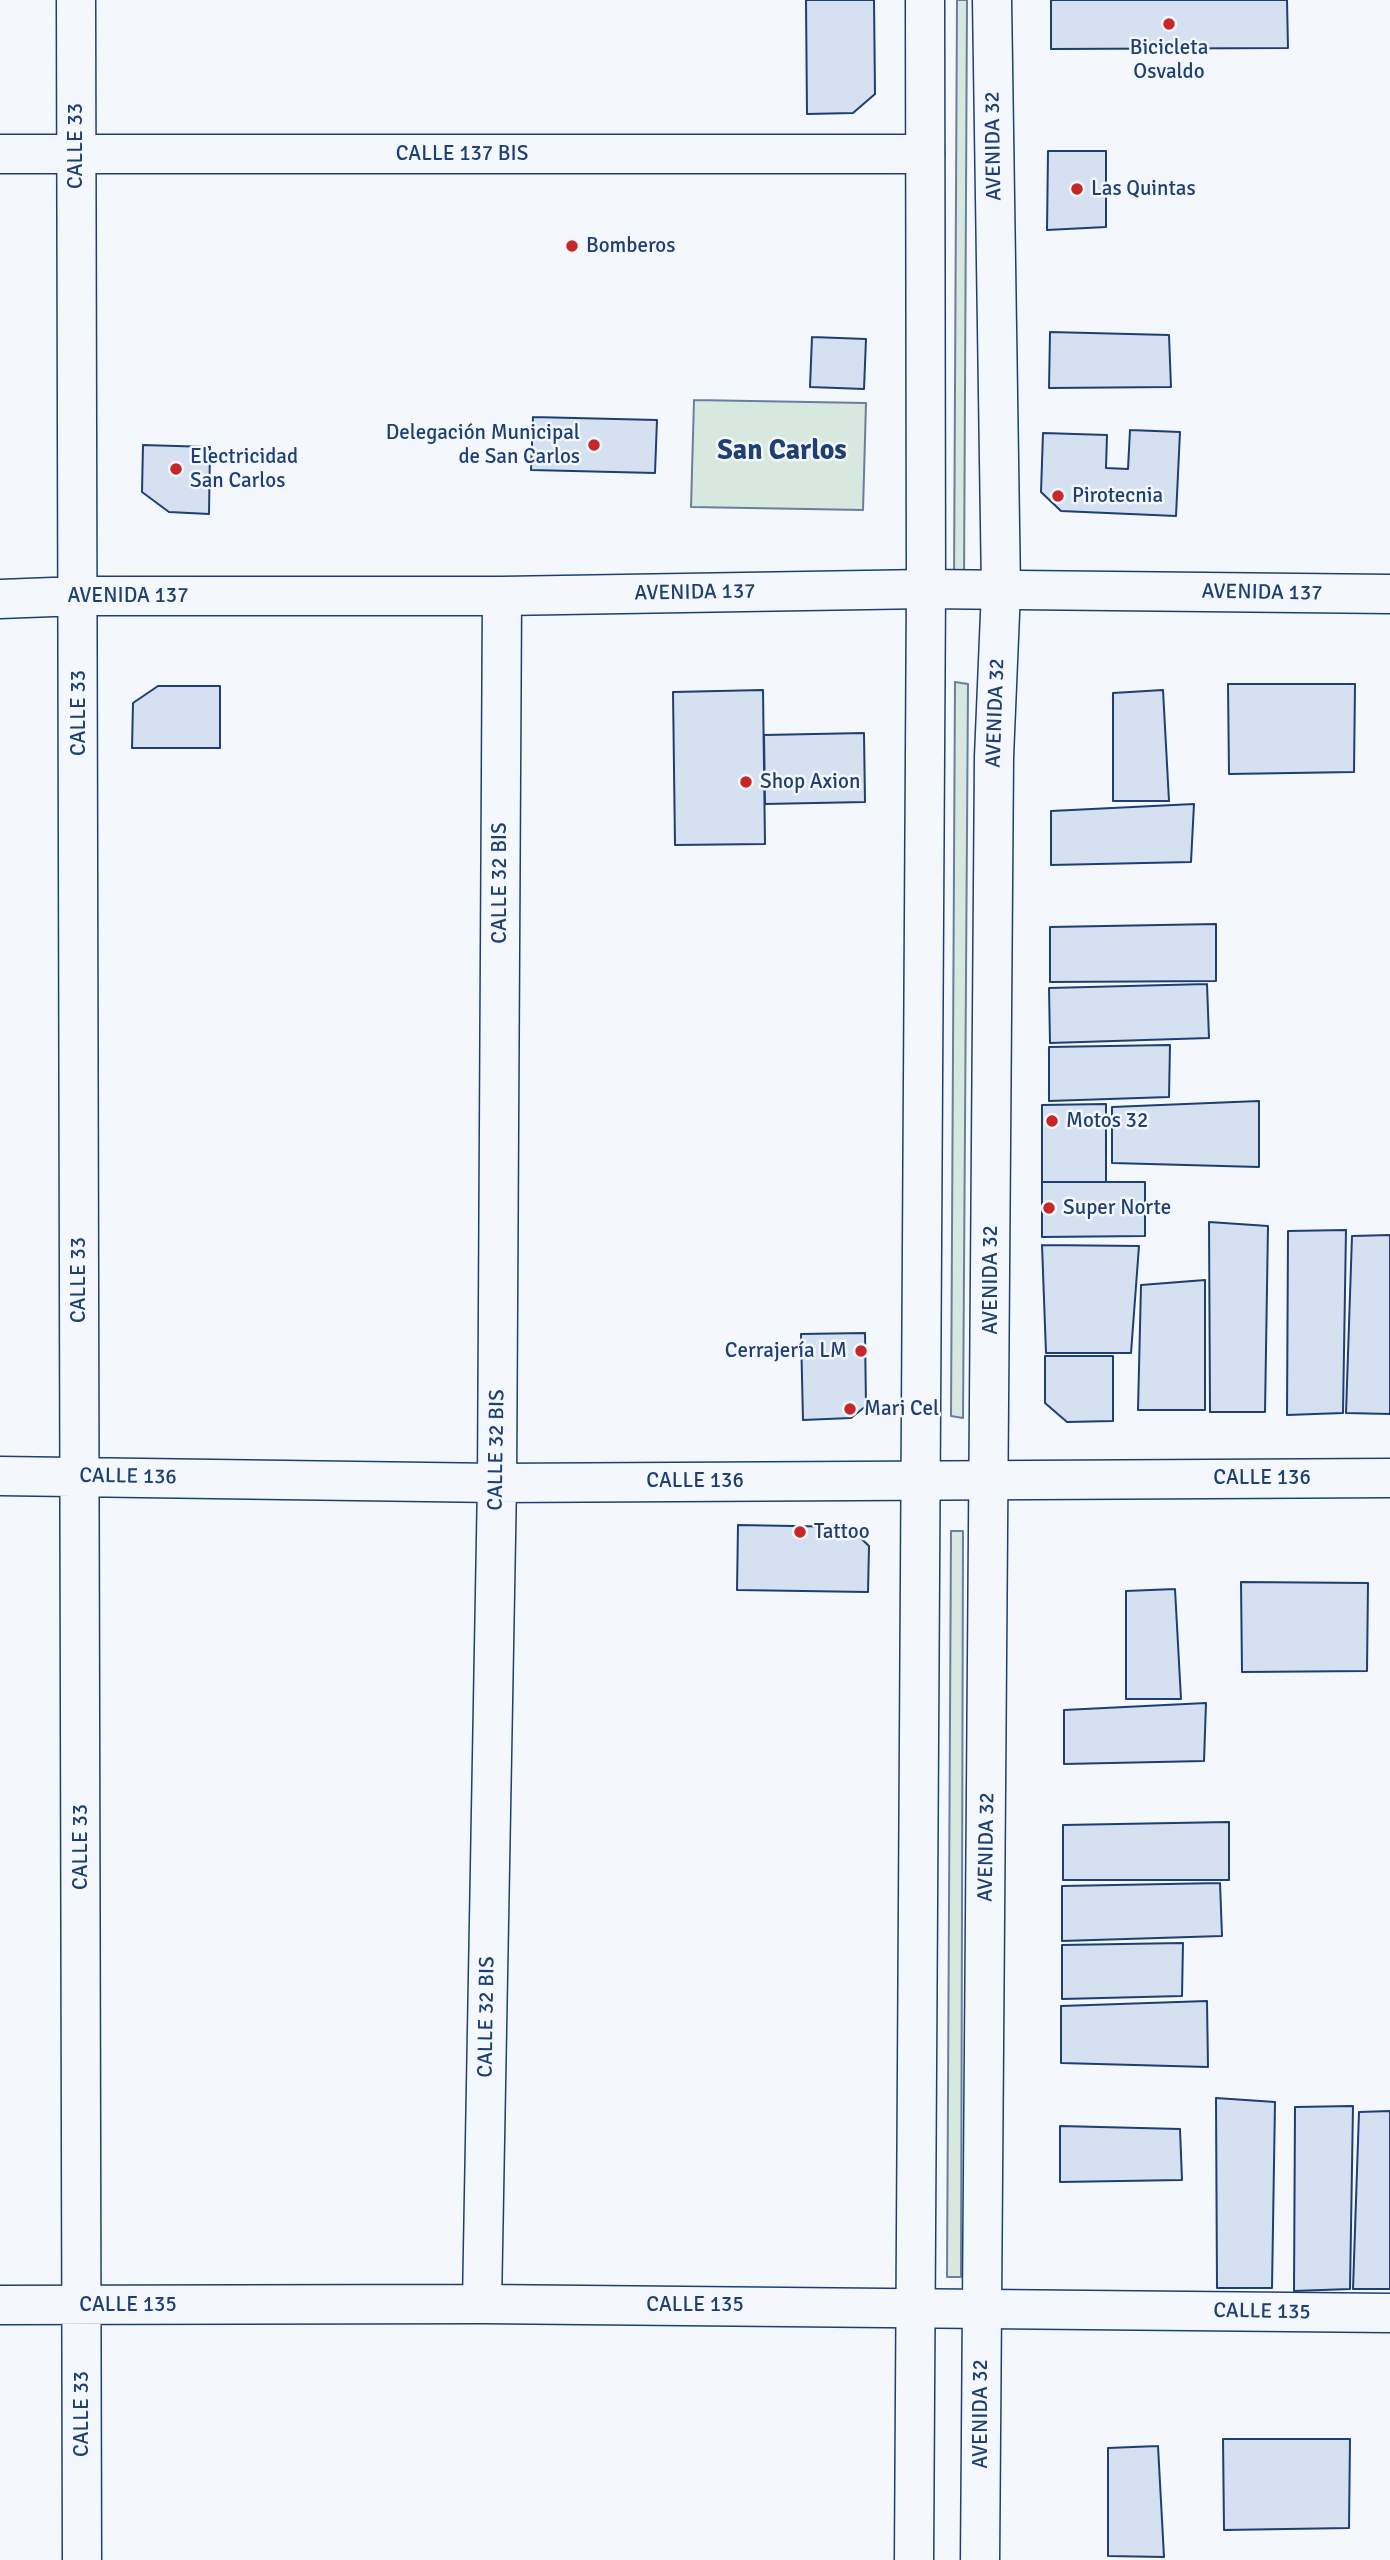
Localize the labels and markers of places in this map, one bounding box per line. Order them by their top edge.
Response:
marker: Bicicleta Osvaldo [1161,16,1177,32]
place label: Bicicleta Osvaldo [1130,35,1208,85]
place label: Las Quintas [1091,176,1196,202]
marker: Las Quintas [1069,181,1085,197]
place label: Bomberos [586,233,675,259]
marker: Bomberos [564,238,580,254]
place label: Delegación Municipal de San Carlos [386,420,580,470]
marker: Delegación Municipal de San Carlos [586,437,602,453]
place label: Electricidad San Carlos [190,444,298,494]
marker: Electricidad San Carlos [168,461,184,477]
place label: Pirotecnia [1072,483,1163,509]
marker: Pirotecnia [1050,488,1066,504]
place label: Shop Axion [760,769,860,795]
marker: Shop Axion [738,774,754,790]
place label: Motos 32 [1066,1108,1148,1134]
marker: Motos 32 [1044,1113,1060,1129]
place label: Super Norte [1063,1195,1171,1221]
marker: Super Norte [1041,1200,1057,1216]
place label: Cerrajería LM [725,1338,847,1364]
marker: Cerrajería LM [853,1343,869,1359]
place label: Mari Cel [864,1396,939,1422]
marker: Mari Cel [842,1401,858,1417]
place label: Tattoo [814,1519,870,1545]
marker: Tattoo [792,1524,808,1540]

